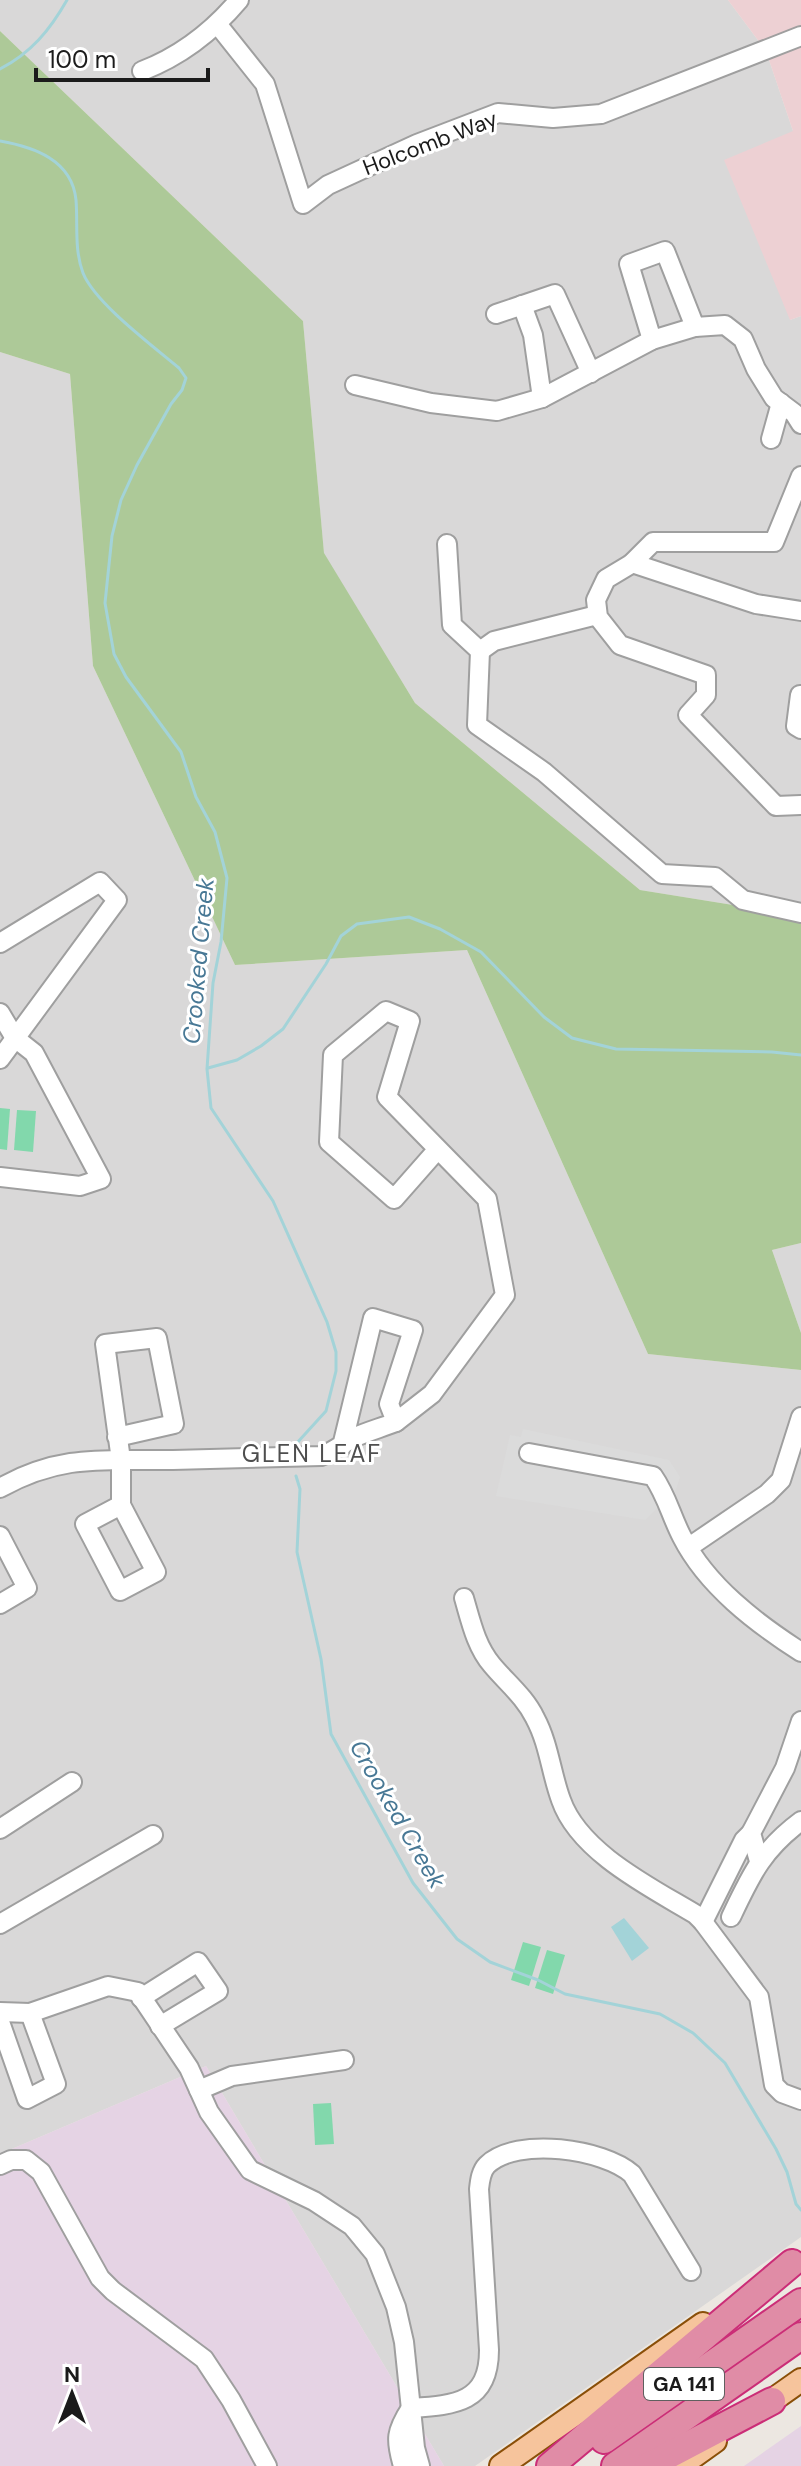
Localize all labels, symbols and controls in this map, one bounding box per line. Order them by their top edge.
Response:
scale bar [36,32,208,82]
text: 100 m [48,44,116,75]
street label: Holcomb Way [359,104,501,182]
water label: Crooked Creek [175,876,221,1045]
district label: GLEN LEAF [242,1438,382,1469]
water label: Crooked Creek [343,1734,453,1895]
north arrow [32,2354,112,2434]
text: N [64,2360,80,2389]
road number: GA 141 [644,2368,724,2400]

